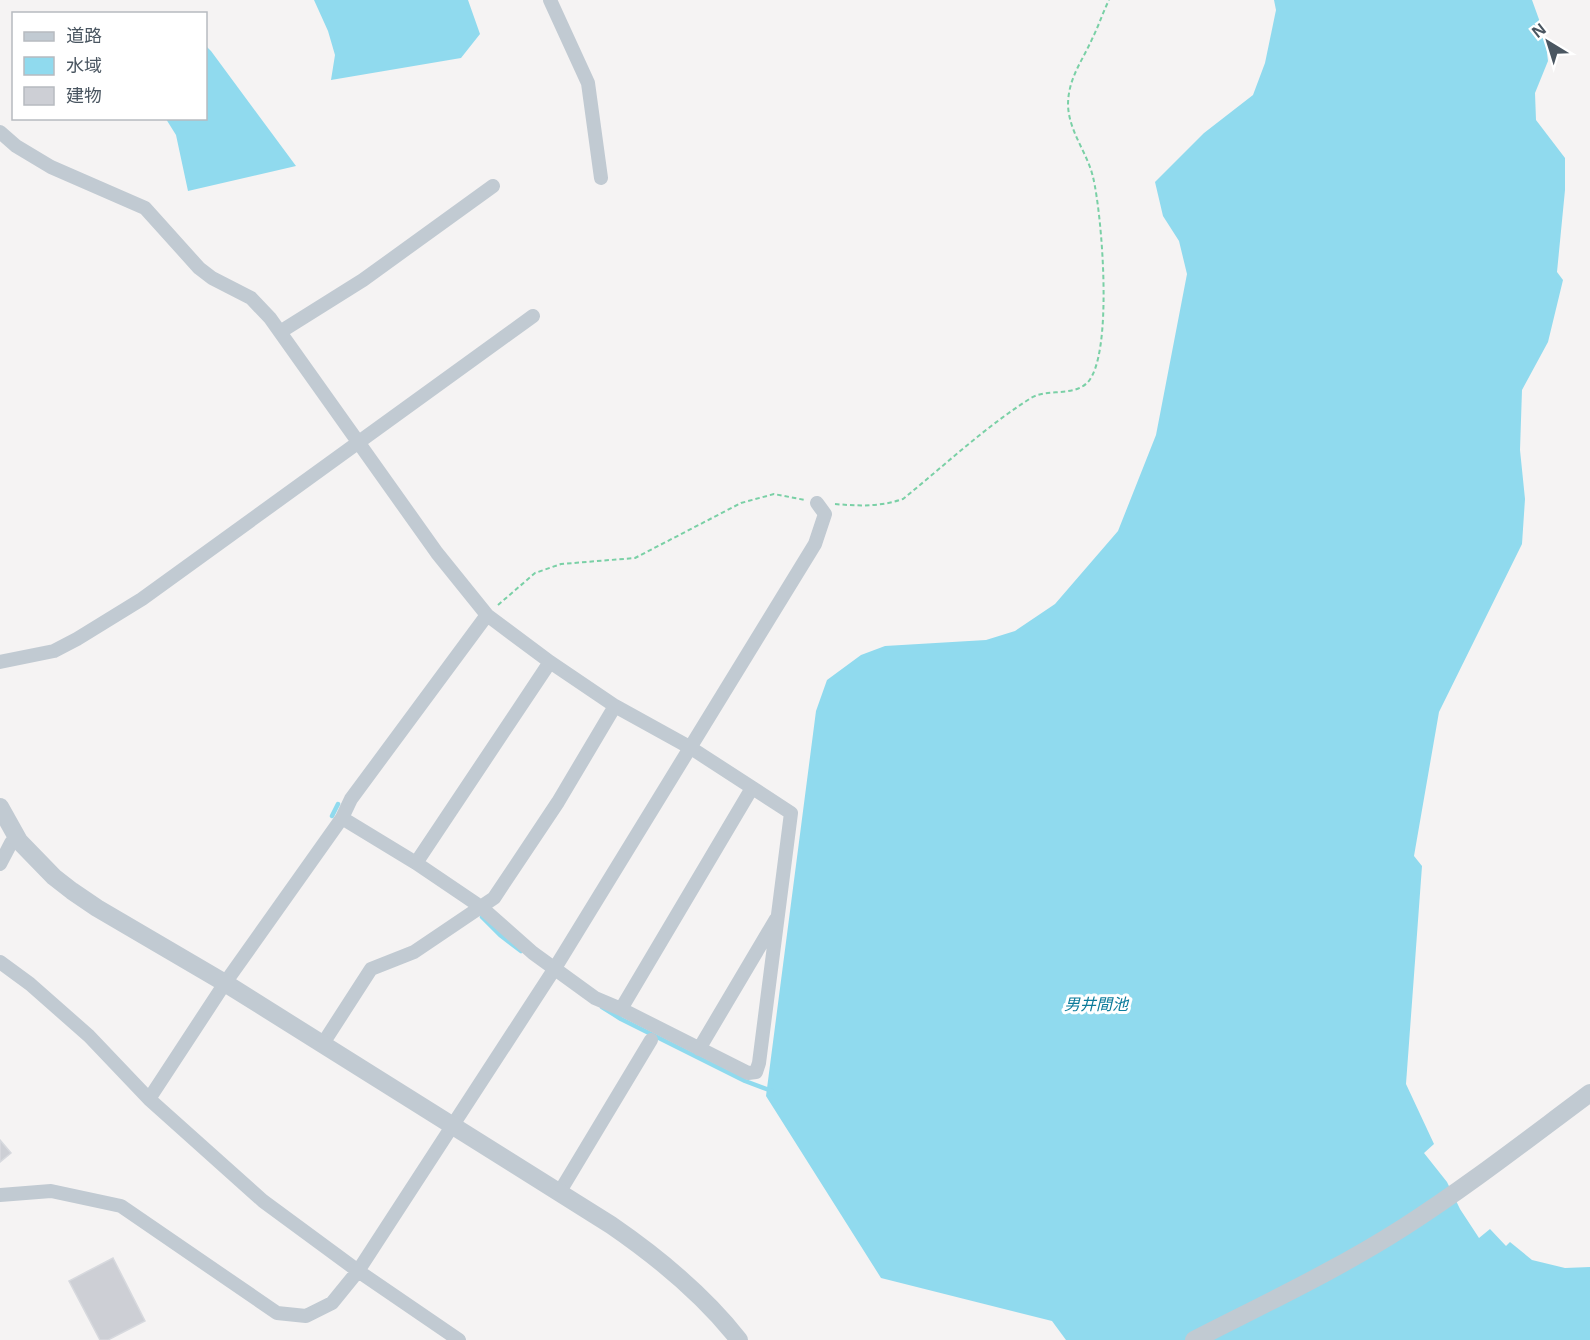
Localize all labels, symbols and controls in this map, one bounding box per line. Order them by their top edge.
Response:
legend [12,12,207,120]
north arrow [1518,12,1578,72]
text: N [1527,18,1551,43]
text: 道路 [66,23,102,47]
text: 水域 [66,53,102,77]
text: 建物 [66,83,102,107]
water label: 男井間池 [1064,993,1130,1015]

